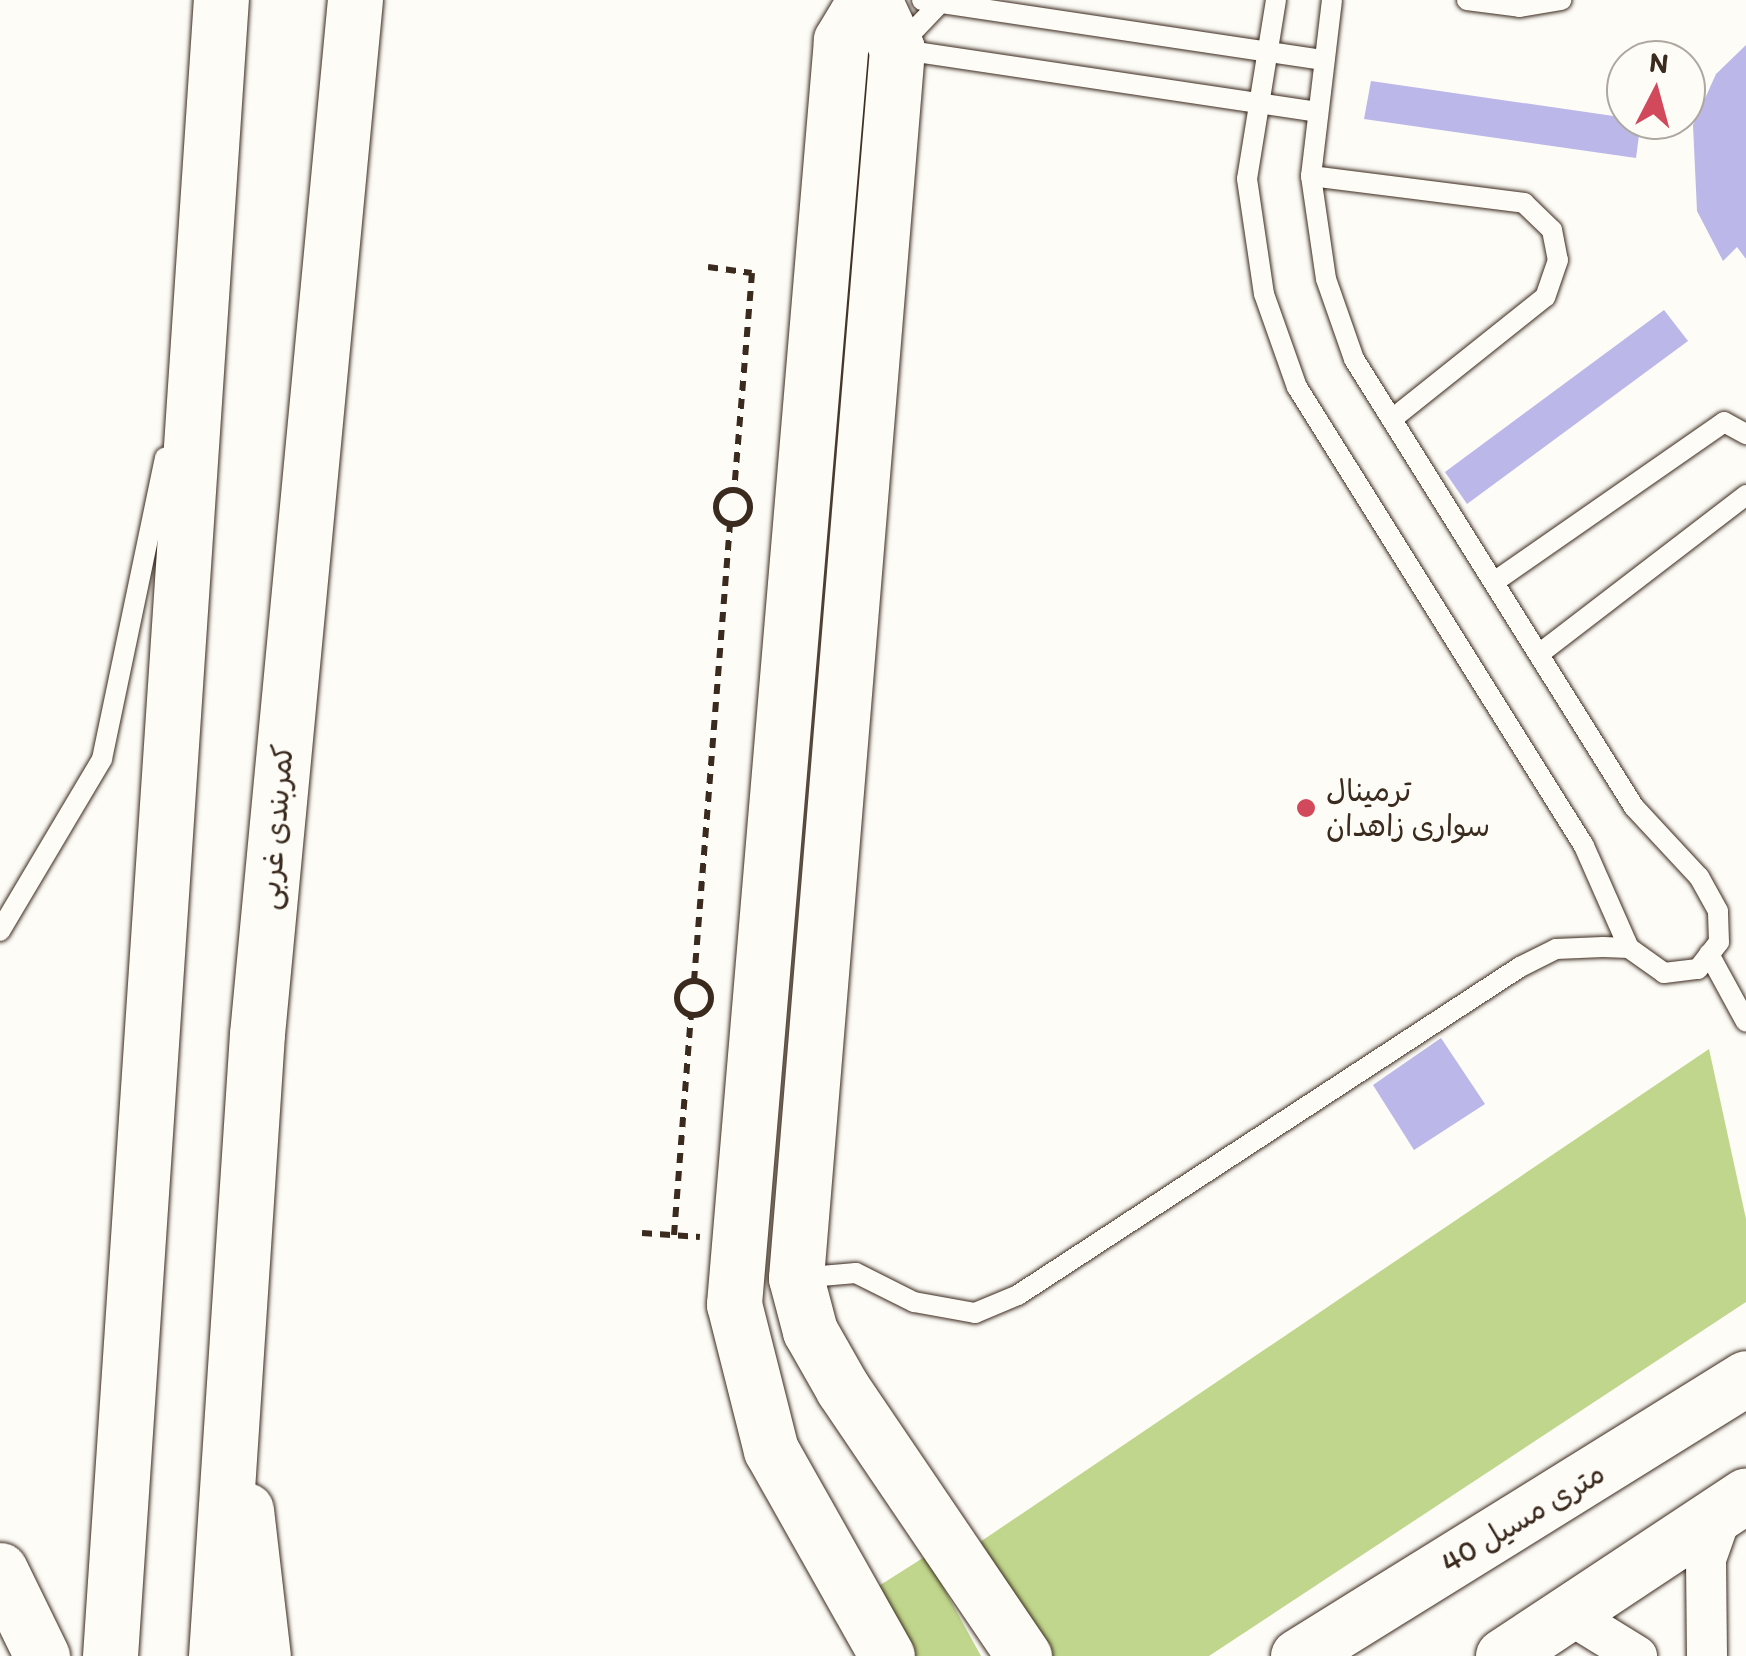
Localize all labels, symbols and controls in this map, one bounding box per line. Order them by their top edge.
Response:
north arrow [1606,40,1706,140]
text: N [1648,44,1670,80]
street label: کمربندی غربی [251,743,301,911]
place label: ترمینال سواری زاهدان [1326,773,1490,844]
marker: ترمینال سواری زاهدان [1295,797,1317,819]
street label: 40 متری مسیل [1435,1455,1611,1581]

